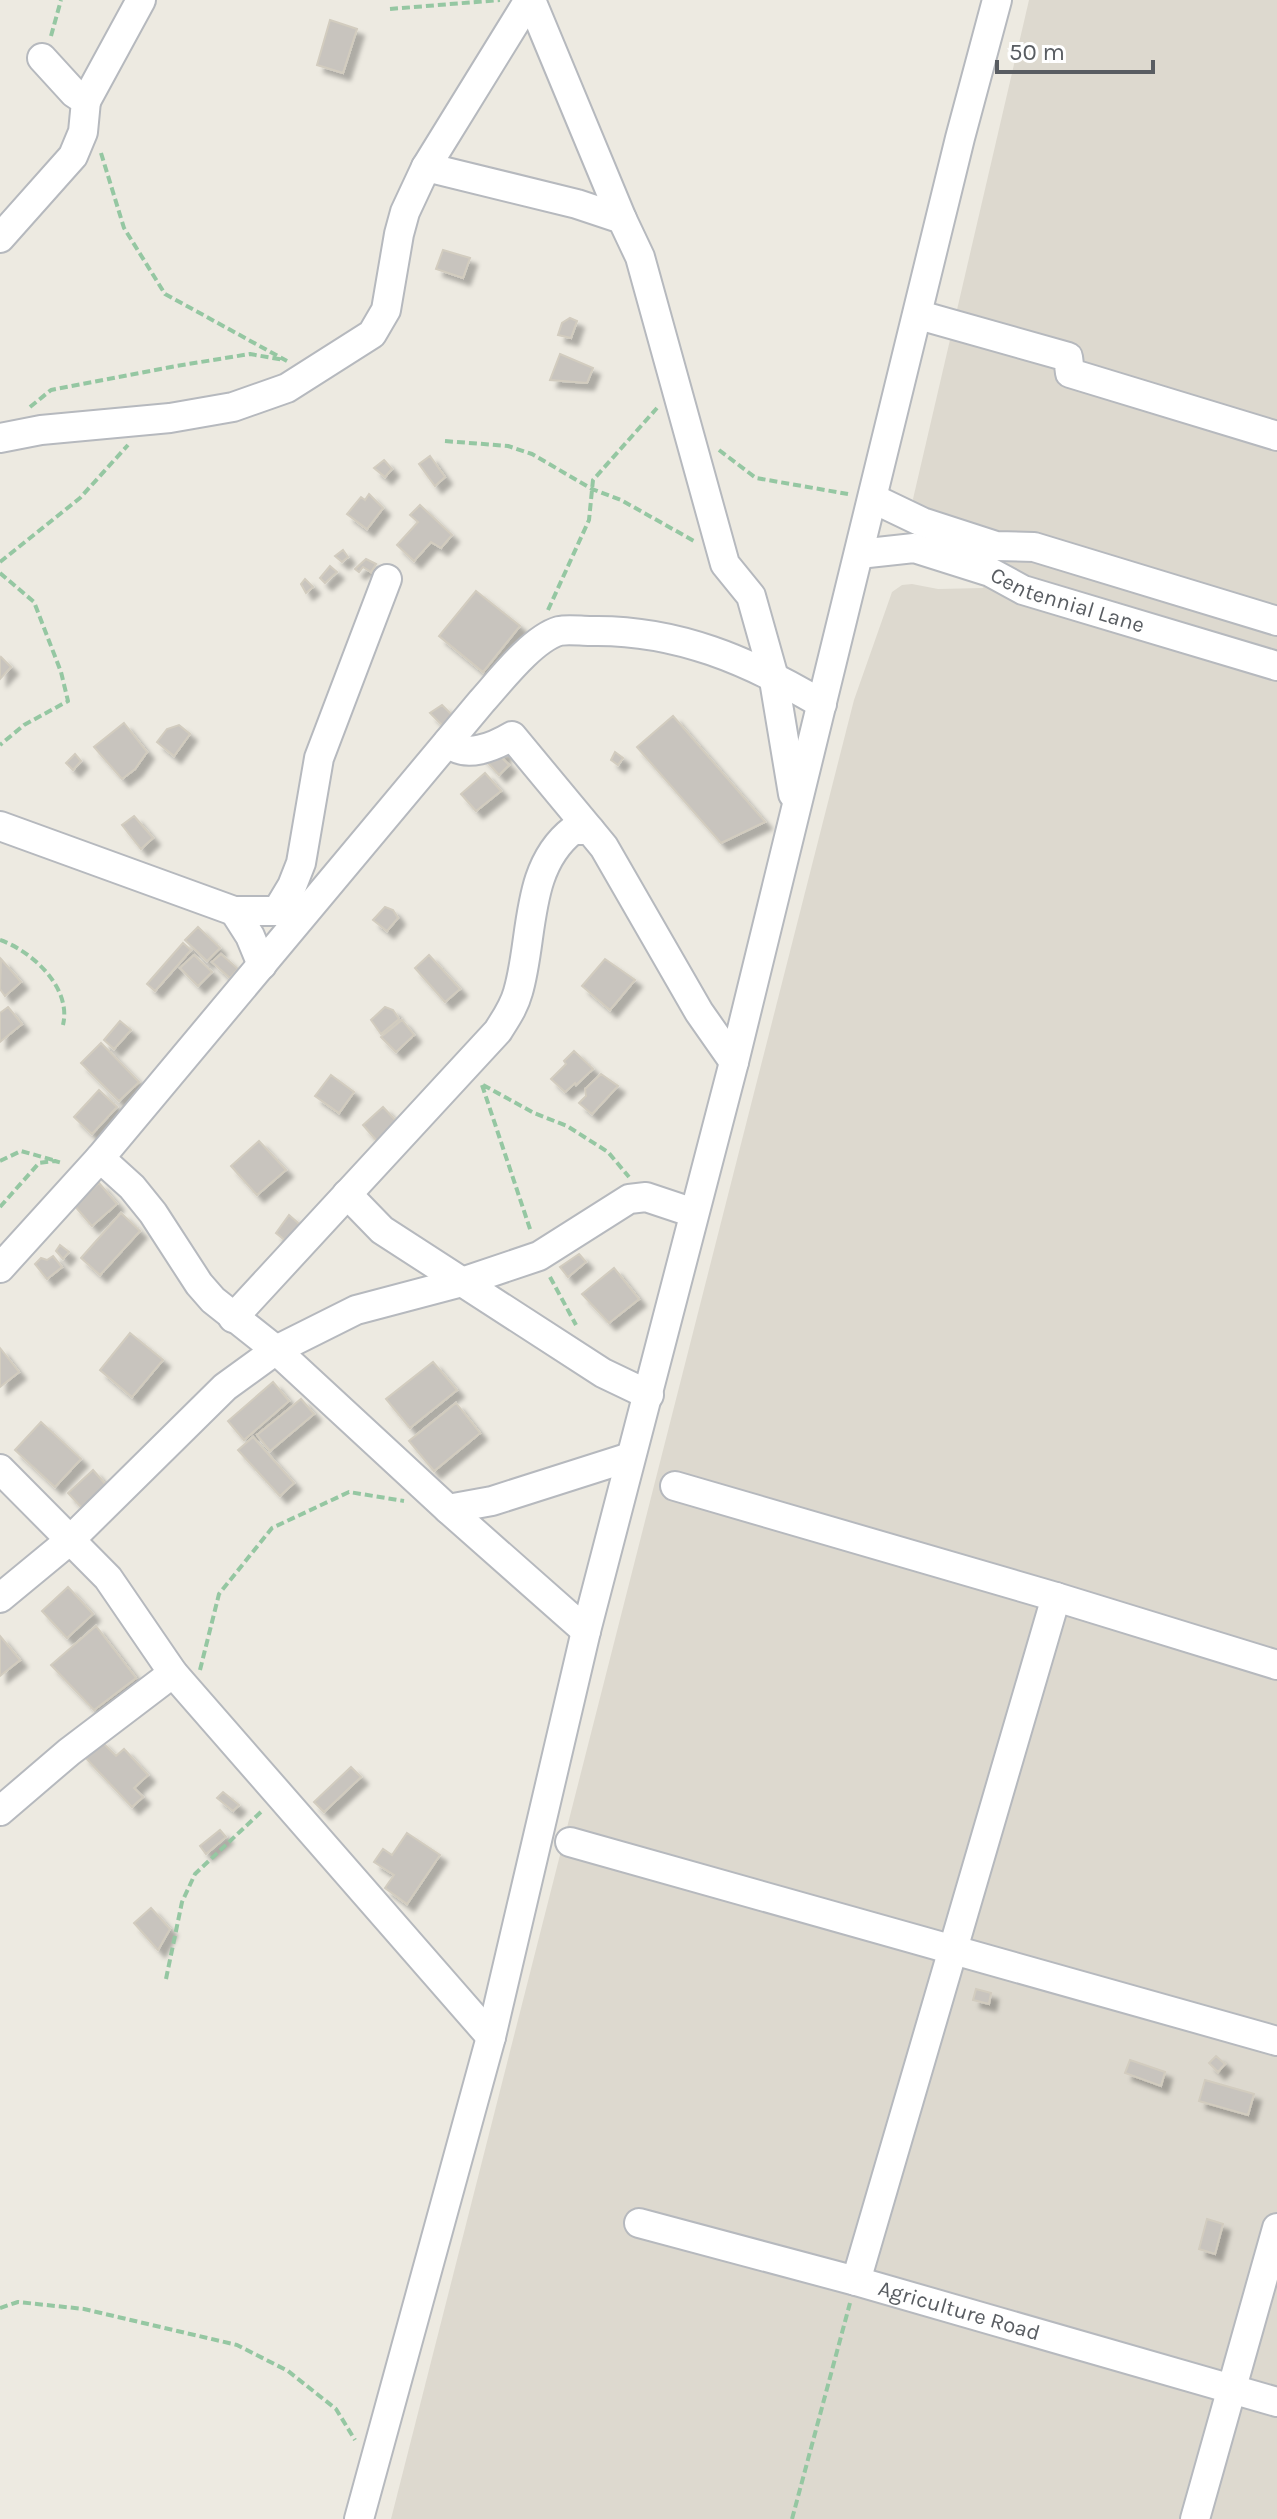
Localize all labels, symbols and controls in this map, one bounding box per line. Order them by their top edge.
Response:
scale bar [997,24,1153,74]
text: 50 m [1009,38,1065,66]
street label: Centennial Lane [986,562,1148,639]
street label: Agriculture Road [875,2275,1043,2346]

